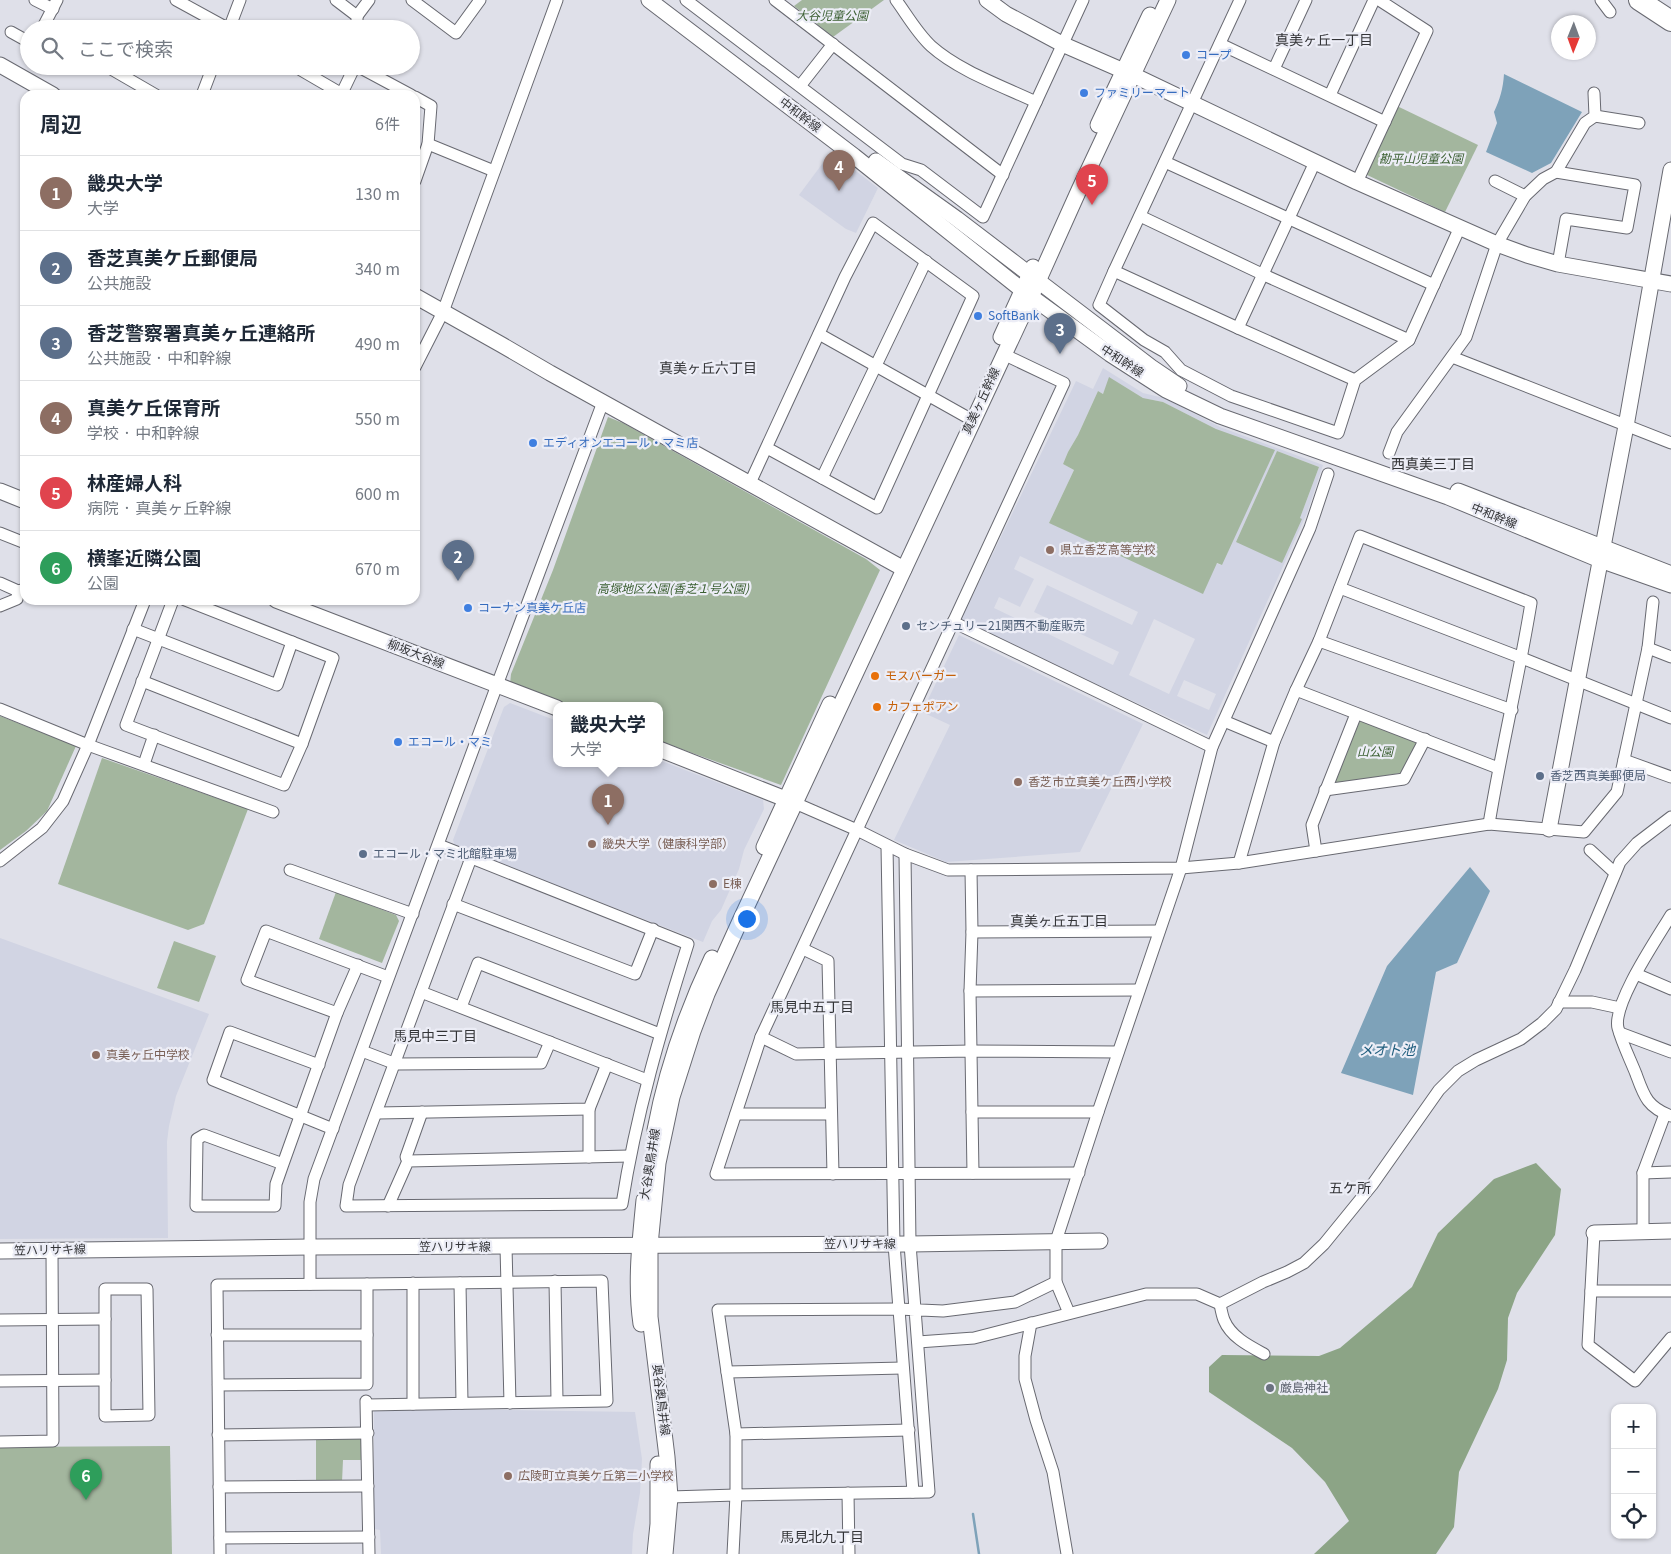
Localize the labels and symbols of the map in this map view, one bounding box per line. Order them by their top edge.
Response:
park label: 大谷児童公園 [796,6,870,23]
north arrow [1551,15,1596,60]
district label: 真美ヶ丘一丁目 [1275,29,1373,49]
place label: コープ [1196,45,1231,62]
marker: コープ [1180,49,1192,61]
place label: ファミリーマート [1094,83,1190,100]
marker: ファミリーマート [1078,87,1090,99]
street label: 中和幹線 [777,93,825,135]
park label: 勘平山児童公園 [1379,149,1465,166]
pin: 4 [823,150,855,191]
pin: 5 [1076,164,1108,205]
place label: SoftBank [988,306,1040,323]
marker: SoftBank [972,310,984,322]
pin: 3 [1044,313,1076,354]
street label: 中和幹線 [1098,340,1148,380]
district label: 真美ヶ丘六丁目 [659,357,757,377]
street label: 真美ヶ丘幹線 [957,364,1003,437]
place label: エディオンエコール・マミ店 [543,433,698,450]
marker: エディオンエコール・マミ店 [527,437,539,449]
district label: 西真美三丁目 [1391,453,1475,473]
street label: 中和幹線 [1469,498,1520,531]
pin: 2 [442,540,474,581]
place label: 県立香芝高等学校 [1060,540,1156,557]
marker: 県立香芝高等学校 [1044,544,1056,556]
park label: 高塚地区公園(香芝１号公園) [597,579,750,596]
place label: コーナン真美ケ丘店 [478,598,586,615]
marker: コーナン真美ケ丘店 [462,602,474,614]
place label: センチュリー21関西不動産販売 [916,616,1085,633]
marker: センチュリー21関西不動産販売 [900,620,912,632]
street label: 柳坂大谷線 [385,634,448,671]
place label: モスバーガー [885,666,957,683]
marker: モスバーガー [869,670,881,682]
place label: カフェポアン [887,697,959,714]
marker: カフェポアン [871,701,883,713]
place label: エコール・マミ [408,732,492,749]
marker: エコール・マミ [392,736,404,748]
park label: 山公園 [1357,742,1395,759]
place label: 香芝西真美郵便局 [1550,766,1646,783]
marker: 香芝西真美郵便局 [1534,770,1546,782]
place label: 香芝市立真美ケ丘西小学校 [1028,772,1172,789]
marker: 香芝市立真美ケ丘西小学校 [1012,776,1024,788]
pin: 1 [592,784,624,825]
place label: 畿央大学（健康科学部） [602,834,734,851]
marker: 畿央大学（健康科学部） [586,838,598,850]
place label: エコール・マミ北館駐車場 [373,844,517,861]
marker: エコール・マミ北館駐車場 [357,848,369,860]
place label: E棟 [723,874,742,891]
marker: E棟 [707,878,719,890]
your location [734,906,760,932]
district label: 真美ヶ丘五丁目 [1010,910,1108,930]
district label: 馬見中五丁目 [770,996,854,1016]
district label: 馬見中三丁目 [393,1025,477,1045]
water label: メオト池 [1359,1039,1417,1059]
place label: 真美ヶ丘中学校 [106,1045,190,1062]
marker: 真美ヶ丘中学校 [90,1049,102,1061]
street label: 大谷奥鳥井線 [634,1127,663,1201]
district label: 五ケ所 [1329,1177,1371,1197]
street label: 笠ハリサキ線 [824,1234,896,1251]
street label: 笠ハリサキ線 [419,1237,491,1254]
street label: 笠ハリサキ線 [14,1239,86,1258]
street label: 奥谷奥鳥井線 [650,1363,675,1437]
place label: 厳島神社 [1280,1378,1328,1395]
marker: 厳島神社 [1264,1382,1276,1394]
pin: 6 [70,1459,102,1500]
place label: 広陵町立真美ケ丘第二小学校 [518,1466,674,1483]
marker: 広陵町立真美ケ丘第二小学校 [502,1470,514,1482]
district label: 馬見北九丁目 [780,1526,864,1546]

